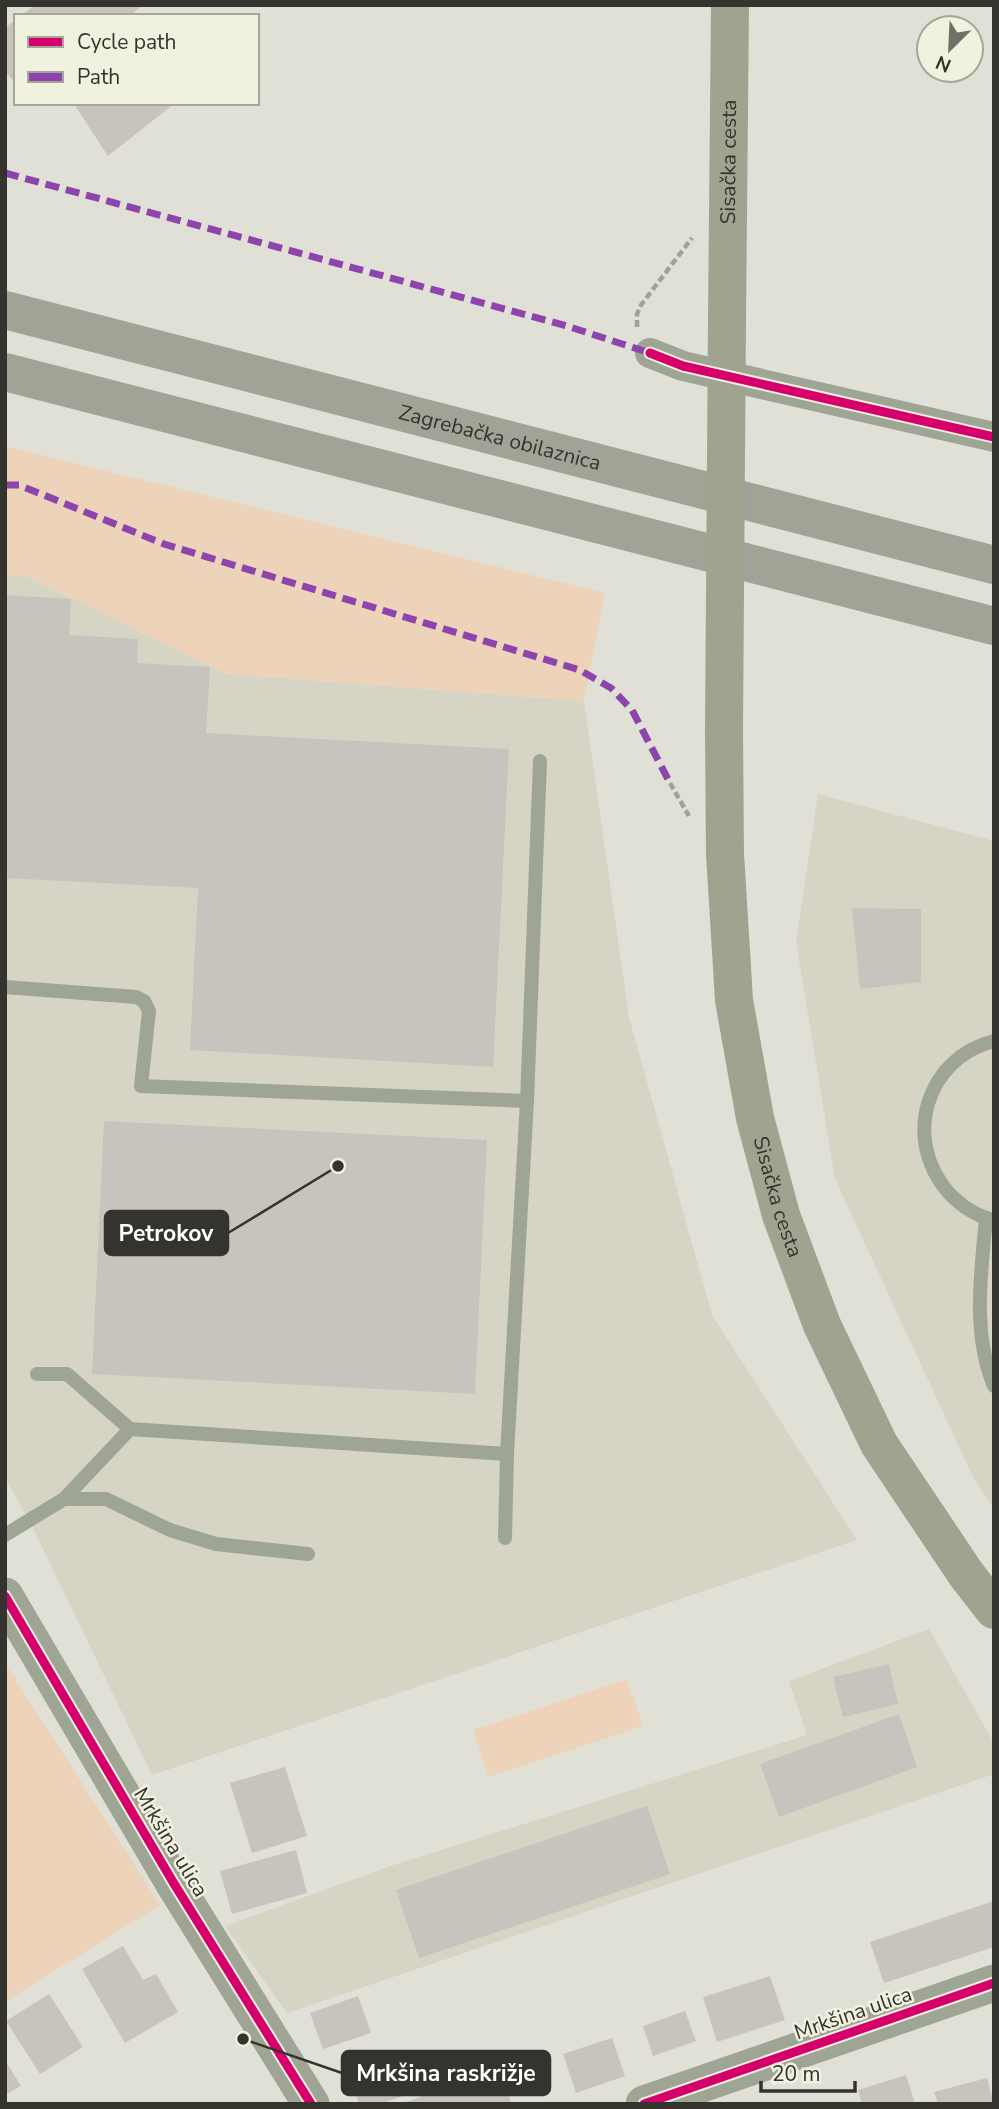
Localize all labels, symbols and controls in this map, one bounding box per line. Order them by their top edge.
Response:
legend [14,14,259,105]
north arrow [915,14,985,84]
text: Cycle path [77,28,176,56]
text: N [932,49,955,78]
text: Path [77,63,120,91]
street label: Sisačka cesta [714,99,743,225]
street label: Zagrebačka obilaznica [396,398,604,477]
street label: Sisačka cesta [746,1133,809,1261]
callout: Petrokov [105,1211,228,1255]
text: Petrokov [119,1218,214,1249]
street label: Mrkšina ulica [127,1782,215,1902]
street label: Mrkšina ulica [790,1980,916,2046]
scale bar [761,2050,856,2094]
callout: Mrkšina raskrižje [342,2051,550,2095]
text: Mrkšina raskrižje [356,2058,536,2089]
text: 20 m [772,2060,821,2088]

